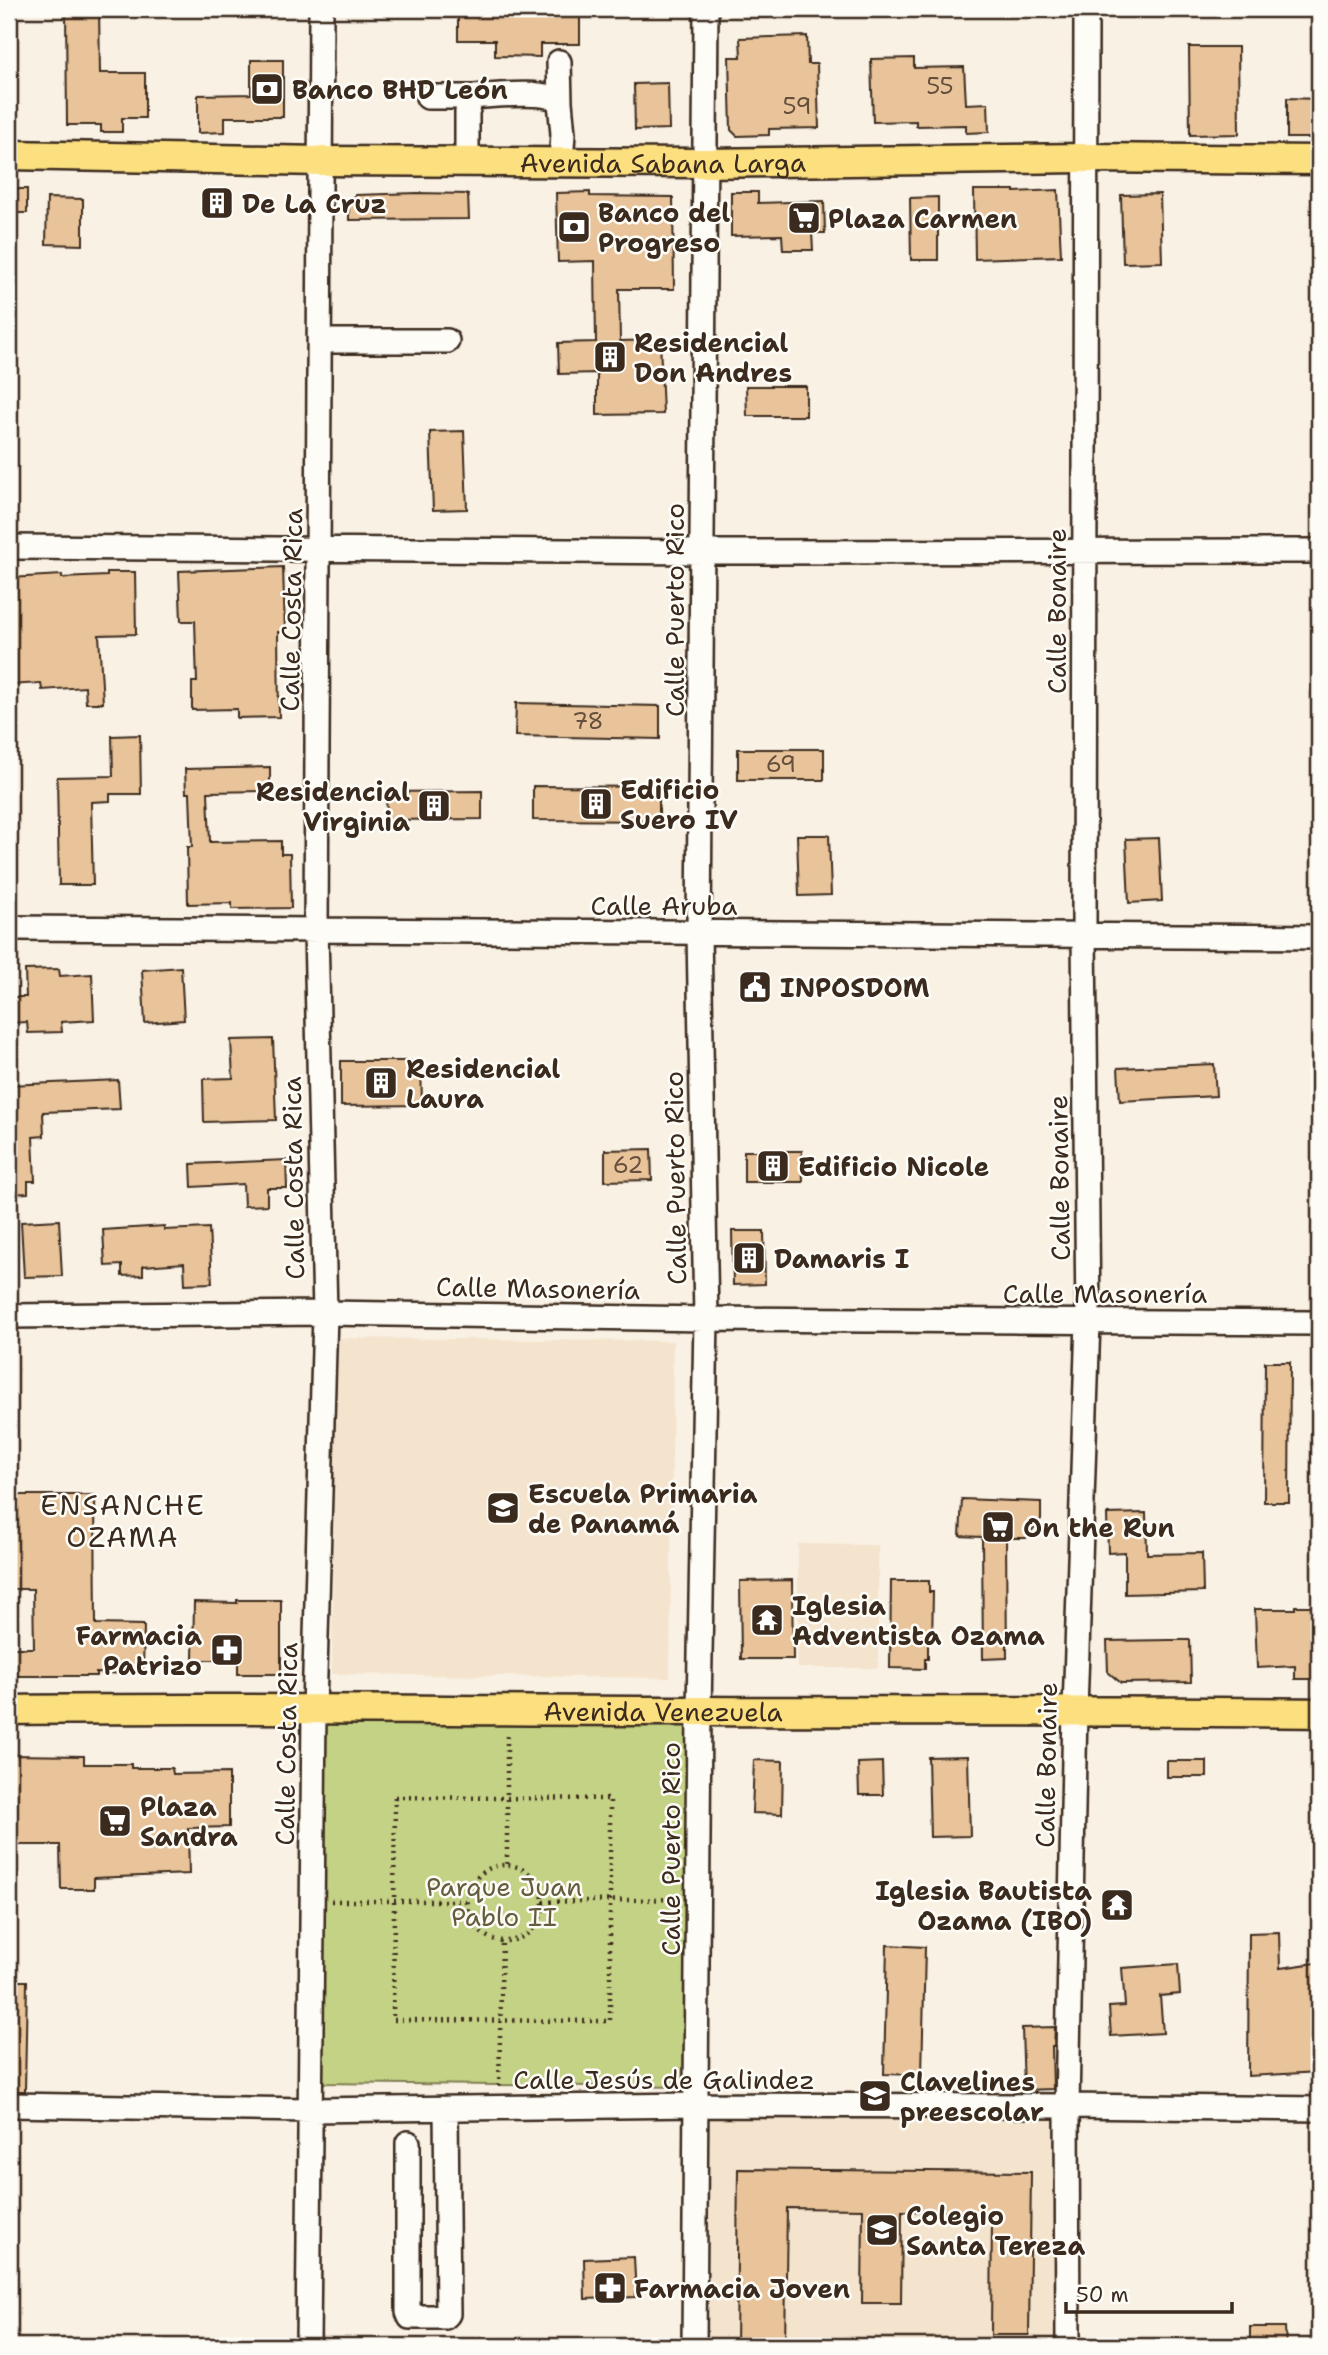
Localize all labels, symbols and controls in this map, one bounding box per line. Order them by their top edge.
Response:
bank icon: Banco BHD León [248,70,286,108]
house number: 55 [926,71,954,101]
place label: Banco BHD León [292,72,508,107]
house number: 59 [782,91,812,121]
street label: Avenida Sabana Larga [520,144,806,181]
building icon: De La Cruz [198,184,236,222]
place label: De La Cruz [242,186,387,221]
place label: Banco del Progreso [598,195,730,260]
supermarket icon: Plaza Carmen [785,199,823,237]
place label: Plaza Carmen [828,201,1017,236]
bank icon: Banco del Progreso [555,208,593,246]
place label: Residencial Don Andres [634,325,792,390]
building icon: Residencial Don Andres [591,338,629,376]
street label: Calle Puerto Rico [657,503,692,717]
street label: Calle Costa Rica [272,508,310,712]
street label: Calle Bonaire [1039,528,1074,694]
house number: 78 [572,706,604,736]
house number: 69 [766,749,796,779]
place label: Edificio Suero IV [620,772,738,837]
place label: Residencial Virginia [256,774,410,839]
building icon: Edificio Suero IV [577,785,615,823]
building icon: Residencial Virginia [415,787,453,825]
street label: Calle Aruba [591,888,737,923]
public building icon: INPOSDOM [736,968,774,1006]
place label: INPOSDOM [780,970,930,1005]
place label: Residencial Laura [406,1051,560,1116]
building icon: Residencial Laura [362,1064,400,1102]
street label: Calle Puerto Rico [656,1071,694,1285]
street label: Calle Costa Rica [274,1076,312,1280]
street label: Calle Bonaire [1040,1095,1078,1261]
building icon: Edificio Nicole [754,1147,792,1185]
place label: Edificio Nicole [798,1149,989,1184]
house number: 62 [613,1150,643,1180]
building icon: Damaris I [730,1239,768,1277]
place label: Damaris I [774,1241,909,1276]
street label: Calle Masonería [435,1269,641,1307]
street label: Calle Masonería [1003,1276,1207,1311]
place label: Escuela Primaria de Panamá [528,1476,758,1541]
district label: ENSANCHE OZAMA [40,1486,206,1556]
school or university icon: Escuela Primaria de Panamá [484,1489,522,1527]
supermarket icon: On the Run [979,1508,1017,1546]
place label: On the Run [1023,1510,1175,1545]
place label: Iglesia Adventista Ozama [792,1588,1045,1653]
temple icon: Iglesia Adventista Ozama [748,1601,786,1639]
place label: Farmacia Patrizo [76,1618,202,1683]
pharmacy icon: Farmacia Patrizo [208,1631,246,1669]
street label: Calle Costa Rica [267,1642,305,1846]
street label: Calle Bonaire [1027,1682,1065,1848]
street label: Avenida Venezuela [543,1693,783,1729]
street label: Calle Puerto Rico [653,1742,688,1956]
place label: Plaza Sandra [140,1789,238,1854]
supermarket icon: Plaza Sandra [96,1802,134,1840]
park label: Parque Juan Pablo II [426,1869,582,1934]
place label: Iglesia Bautista Ozama (IBO) [875,1873,1092,1938]
temple icon: Iglesia Bautista Ozama (IBO) [1098,1886,1136,1924]
street label: Calle Jesús de Galindez [513,2062,815,2097]
place label: Clavelines preescolar [900,2064,1044,2129]
school or university icon: Clavelines preescolar [856,2077,894,2115]
place label: Colegio Santa Tereza [906,2198,1085,2263]
school or university icon: Colegio Santa Tereza [863,2211,901,2249]
pharmacy icon: Farmacia Joven [591,2269,629,2307]
place label: Farmacia Joven [634,2271,850,2306]
scale bar [1066,2271,1232,2315]
text: 50 m [1076,2281,1129,2309]

